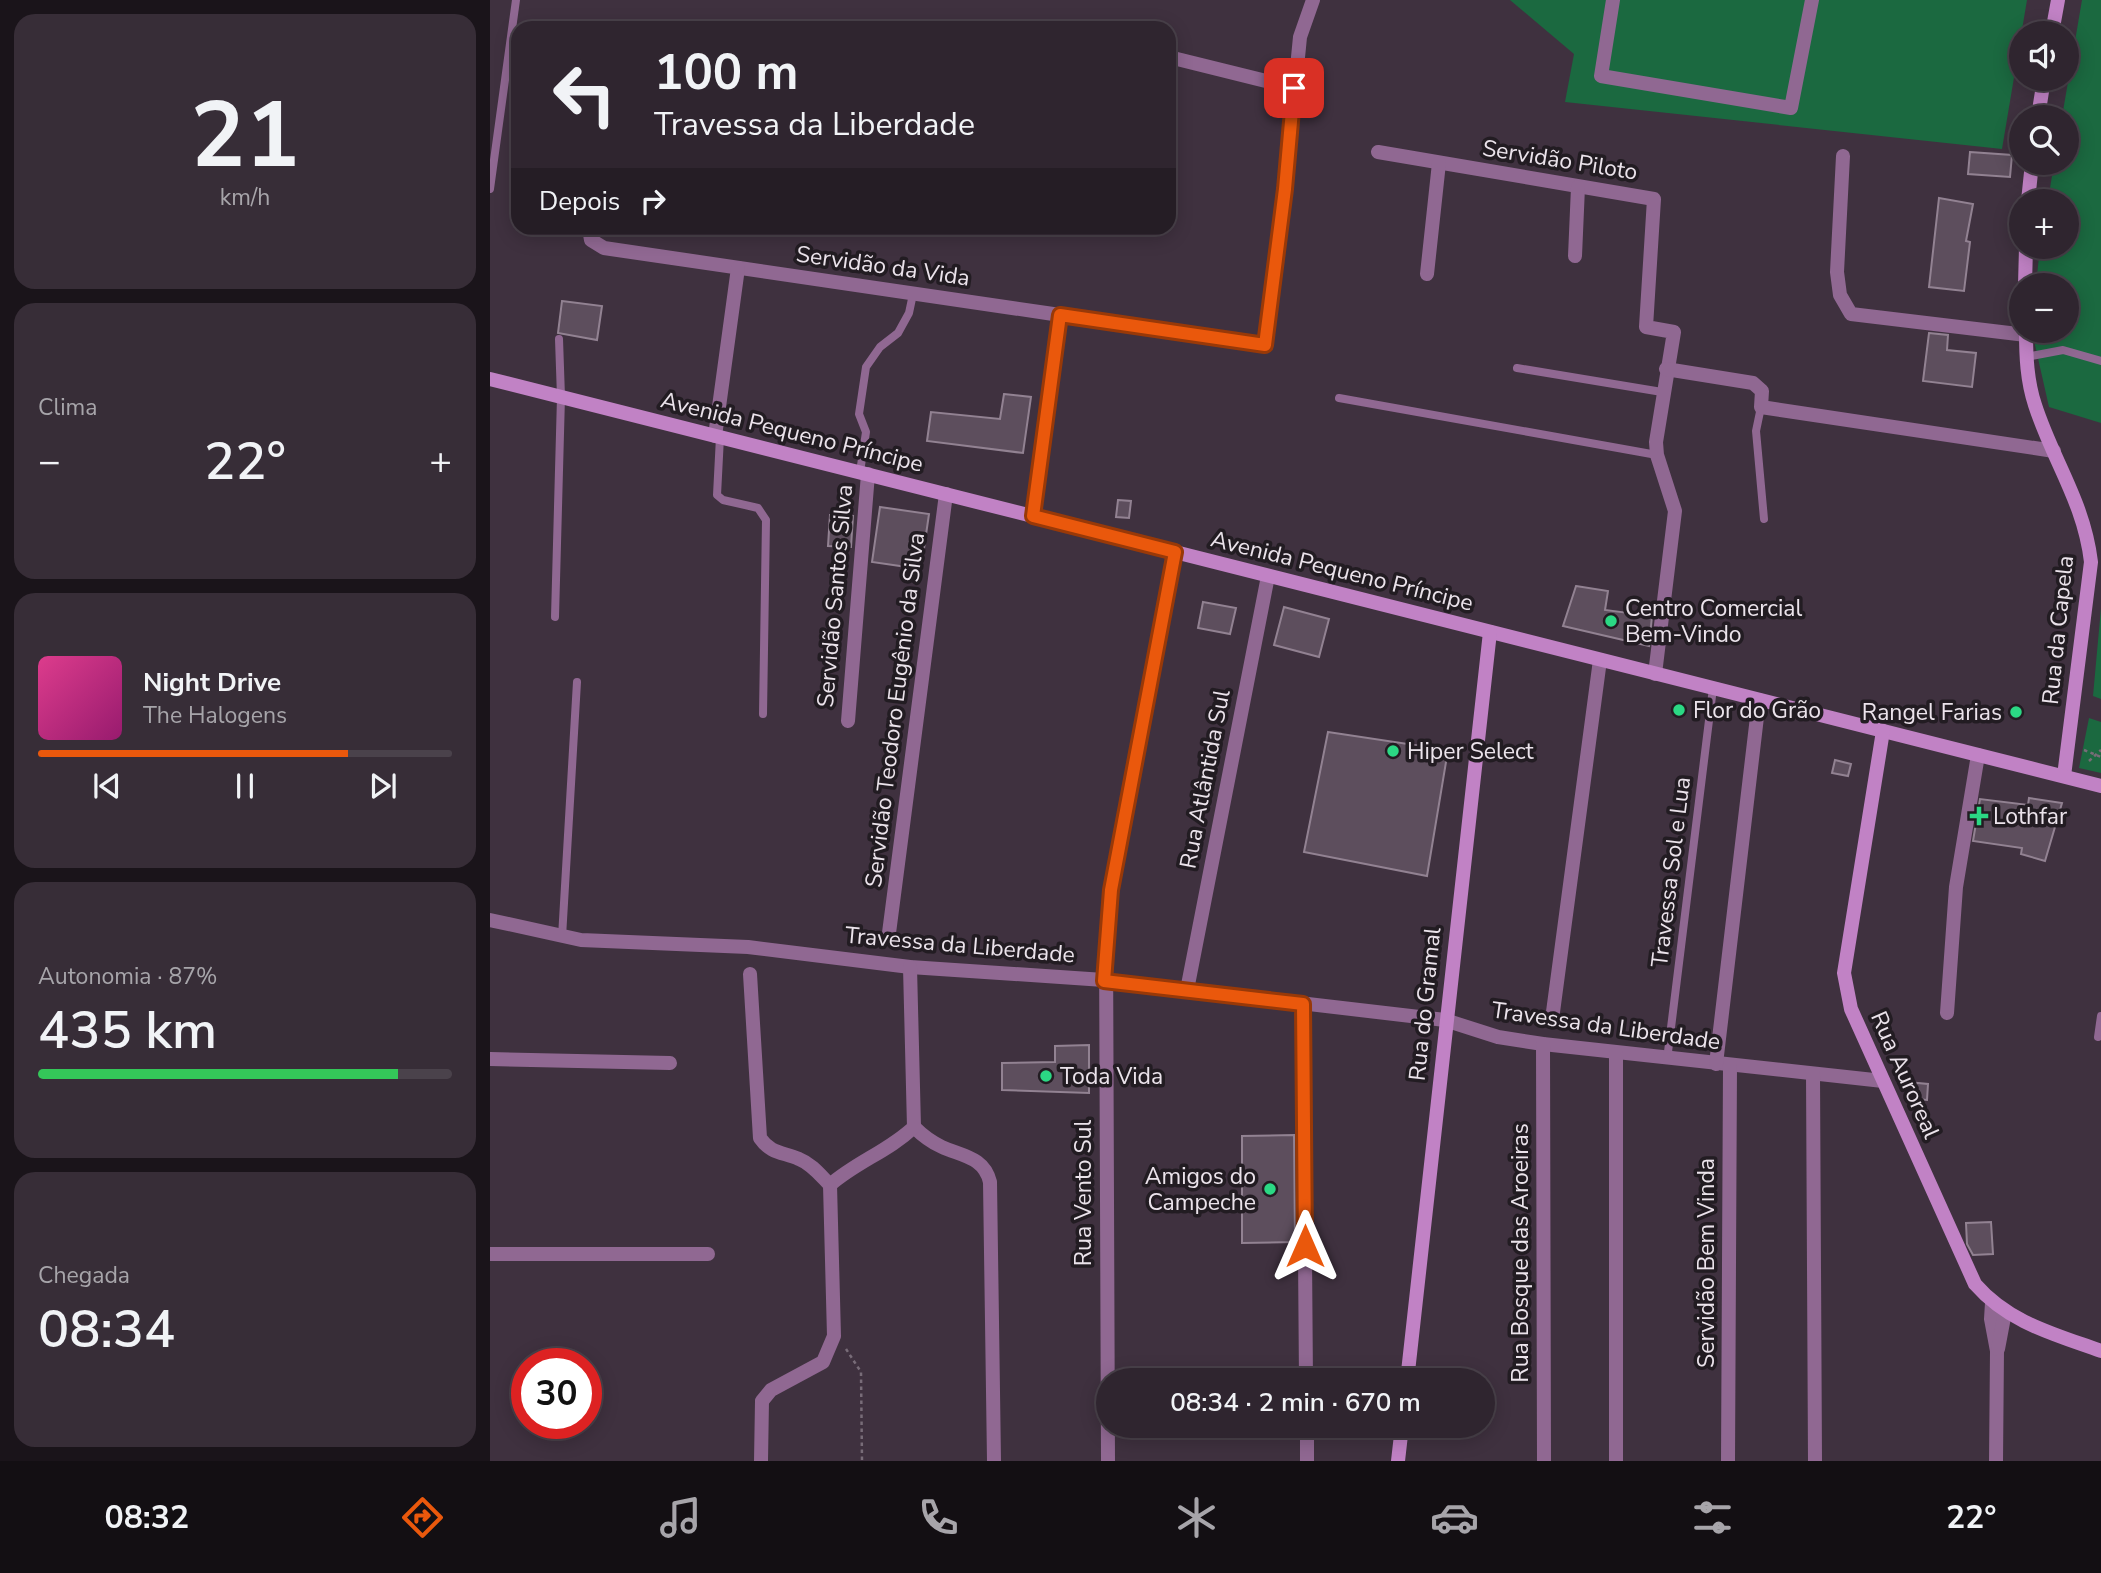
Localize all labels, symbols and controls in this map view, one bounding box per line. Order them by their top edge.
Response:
map controls [2009,21,2079,343]
button: sound [2009,21,2079,91]
text: 100 m [654,39,798,106]
icon: left [539,49,630,140]
pin [1264,58,1324,118]
icon: arrive [1275,69,1313,107]
text: 21 [190,74,300,198]
text: Travessa da Liberdade [654,103,975,146]
button: search [2009,105,2079,175]
street label: Servidão Piloto [1480,132,1640,188]
text: km/h [220,182,270,213]
icon: right [634,182,672,220]
text: Depois [539,184,620,219]
button: + [2009,189,2079,259]
street label: Servidão da Vida [794,238,972,294]
button: − [2009,273,2079,343]
street label: Avenida Pequeno Príncipe [658,384,926,480]
text: Clima [38,392,98,423]
text: 22° [204,426,286,497]
text: − [38,436,61,487]
text: + [429,436,452,487]
street label: Servidão Santos Silva [810,483,860,709]
street label: Avenida Pequeno Príncipe [1208,523,1476,619]
street label: Servidão Teodoro Eugênio da Silva [858,531,932,889]
street label: Rua da Capela [2035,554,2081,706]
place label: Centro Comercial Bem-Vindo [1625,593,1802,650]
marker: Centro Comercial Bem-Vindo [1603,613,1619,629]
text: Night Drive [143,665,281,700]
street label: Rua Atlântida Sul [1172,687,1238,871]
place label: Flor do Grão [1693,695,1821,726]
place label: Rangel Farias [1862,697,2002,728]
text: The Halogens [143,700,287,731]
marker: Flor do Grão [1671,702,1687,718]
marker: Rangel Farias [2008,704,2024,720]
place label: Hiper Select [1407,736,1535,767]
marker: Hiper Select [1385,743,1401,759]
icon: previous [88,767,126,805]
icon: pause [226,767,264,805]
icon: next [364,767,402,805]
street label: Travessa Sol e Lua [1644,775,1698,969]
place label: Lothfar [1993,801,2068,832]
marker: Lothfar [1971,808,1987,824]
street label: Travessa da Liberdade [844,920,1076,970]
street label: Rua do Gramal [1402,926,1448,1082]
text: Autonomia · 87% [38,961,218,992]
text: 435 km [38,995,217,1066]
street label: Travessa da Liberdade [1490,995,1722,1057]
street label: Rua Auroreal [1863,1006,1947,1144]
place label: Toda Vida [1060,1061,1163,1092]
marker: Toda Vida [1038,1068,1054,1084]
street label: Rua Vento Sul [1068,1119,1099,1266]
street label: Rua Bosque das Aroeiras [1505,1123,1536,1383]
street label: Servidão Bem Vinda [1691,1158,1722,1368]
place label: Amigos do Campeche [1145,1161,1256,1218]
marker: Amigos do Campeche [1262,1181,1278,1197]
position arrow [1268,1209,1342,1283]
text: Chegada [38,1260,130,1291]
text: 08:34 [38,1294,175,1365]
speed limit sign: 30 [511,1348,602,1439]
text: 08:34 · 2 min · 670 m [1170,1385,1421,1420]
icon: directions [398,1493,447,1542]
icon: music [656,1493,705,1542]
icon: phone [914,1493,963,1542]
icon: climate [1172,1493,1221,1542]
icon: car [1430,1493,1479,1542]
icon: filters [1688,1493,1737,1542]
text: 08:32 [104,1496,189,1539]
text: 22° [1946,1496,1996,1539]

